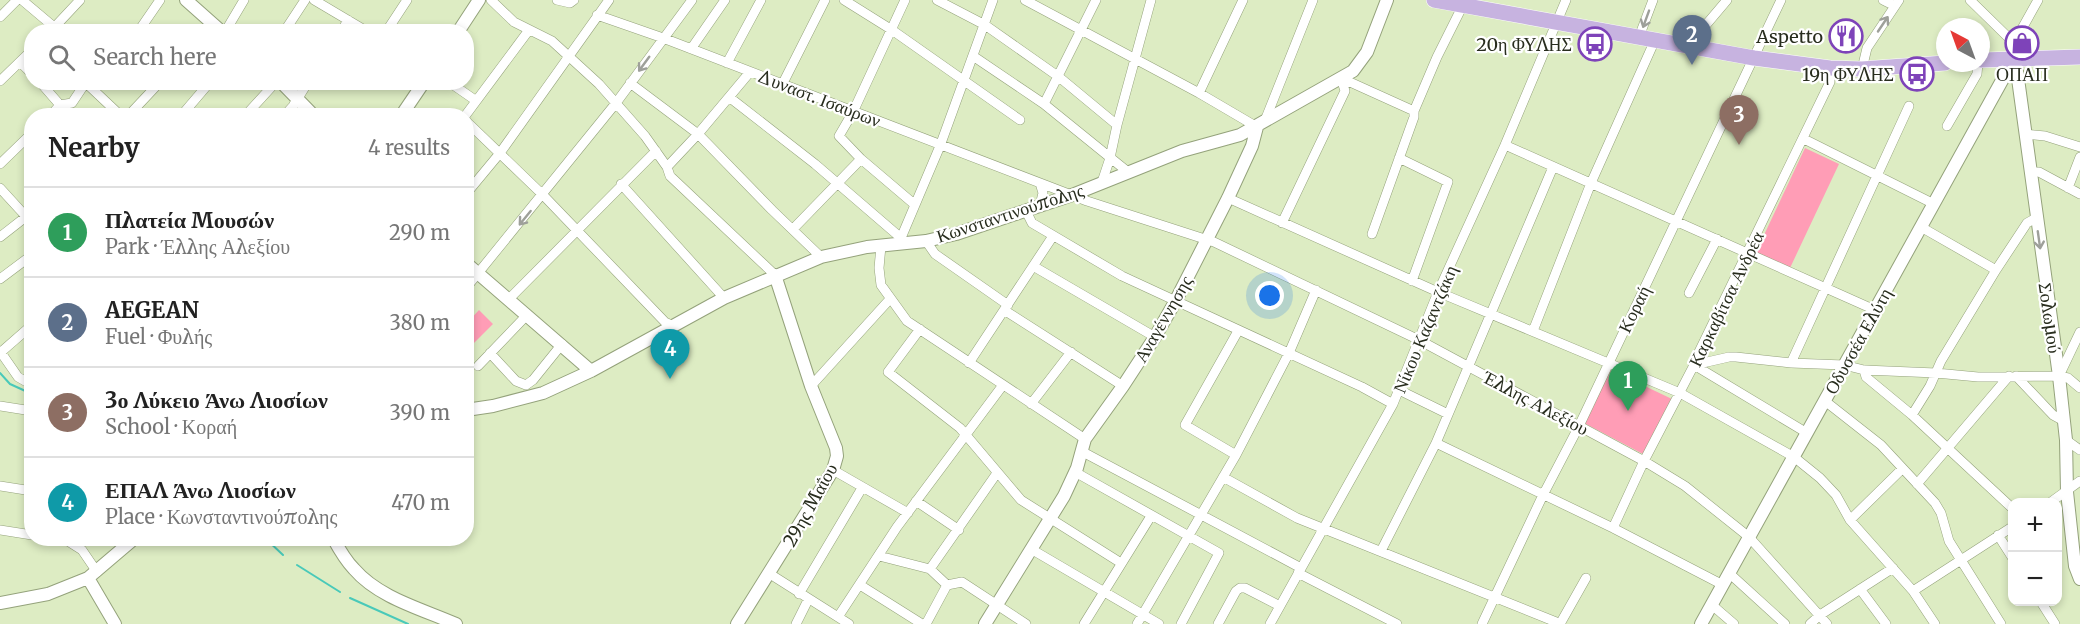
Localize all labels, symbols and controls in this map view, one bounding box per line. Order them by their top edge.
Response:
one-way arrow [1639,9,1650,28]
pin: 2 [1672,16,1712,65]
one-way arrow [1877,16,1889,32]
restaurant icon: Aspetto [1828,18,1864,54]
north arrow [1936,18,1990,72]
search box [24,24,474,90]
place label: Aspetto [1755,25,1823,48]
shop icon: ΟΠΑΠ [2004,25,2040,61]
bus stop icon: 20η ΦΥΛΗΣ [1577,26,1613,62]
place label: 20η ΦΥΛΗΣ [1476,33,1572,56]
icon: search [45,41,78,74]
text: Search here [93,43,216,71]
one-way arrow [638,55,650,71]
bus stop icon: 19η ΦΥΛΗΣ [1899,56,1935,92]
place label: 19η ΦΥΛΗΣ [1802,63,1894,86]
place label: ΟΠΑΠ [1996,63,2048,86]
street label: Δυναστ. Ισαύρων [754,64,884,132]
pin: 3 [1720,96,1758,145]
text: Nearby [48,131,140,164]
text: 4 results [368,135,450,160]
street label: Κωνσταντινούπολης [933,178,1087,248]
text: Πλατεία Μουσών [105,206,274,234]
one-way arrow [518,209,531,225]
text: 1 [63,220,72,245]
text: 290 m [389,220,450,245]
street label: Καρκαβίτσα Ανδρέα [1683,227,1769,371]
one-way arrow [2034,230,2045,250]
text: Park · Έλλης Αλεξίου [105,234,290,259]
street label: Νίκου Καζαντζάκη [1388,262,1462,396]
street label: Αναγέννησης [1129,271,1197,367]
your location [1255,281,1284,310]
street label: Σολωμού [2034,281,2066,355]
street label: Κοραή [1613,282,1655,336]
street label: Οδυσσέα Ελύτη [1819,284,1897,398]
text: AEGEAN [105,296,199,324]
text: 2 [62,310,73,335]
text: 380 m [389,310,450,335]
text: Fuel · Φυλής [105,324,212,349]
pin: 4 [650,330,690,379]
pin: 1 [1608,362,1648,411]
street label: Έλλης Αλεξίου [1478,365,1593,440]
text: 3ο Λύκειο Άνω Λιοσίων [105,386,328,414]
text: 3 [62,400,73,425]
text: 390 m [390,400,450,425]
text: School · Κοραή [105,414,237,439]
street label: 29ης Μαΐου [778,459,842,551]
text: ΕΠΑΛ Άνω Λιοσίων [105,476,296,504]
text: 4 [61,490,74,515]
text: 470 m [391,490,450,515]
map controls [2008,498,2062,606]
button: + [2008,498,2062,552]
text: Place · Κωνσταντινούπολης [105,504,337,529]
button: − [2008,552,2062,606]

